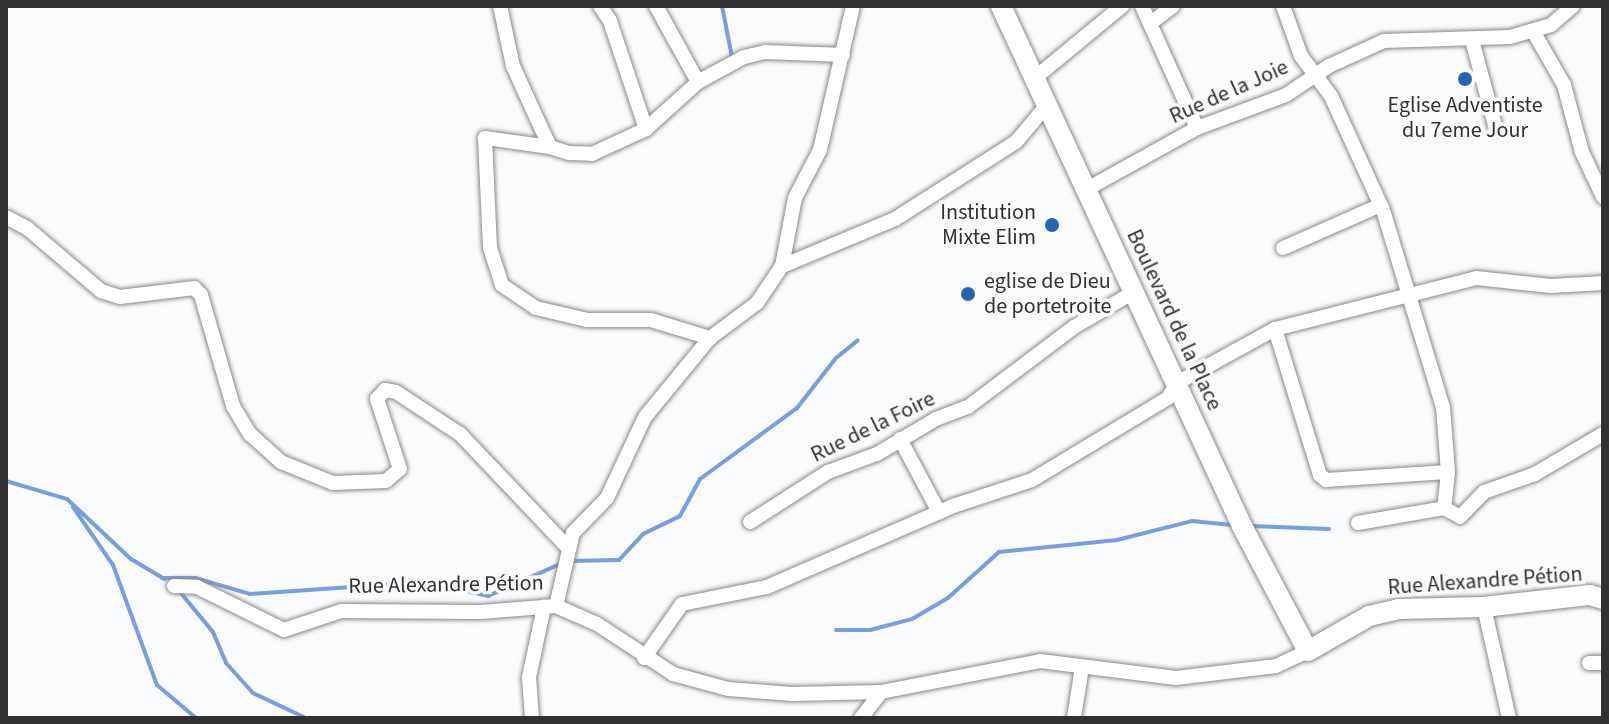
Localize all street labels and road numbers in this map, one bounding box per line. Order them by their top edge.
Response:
street label: Rue de la Joie [1166,54,1292,130]
street label: Boulevard de la Place [1120,225,1228,415]
street label: Rue de la Foire [807,386,939,468]
street label: Rue Alexandre Pétion [1387,561,1583,601]
street label: Rue Alexandre Pétion [348,570,544,600]

